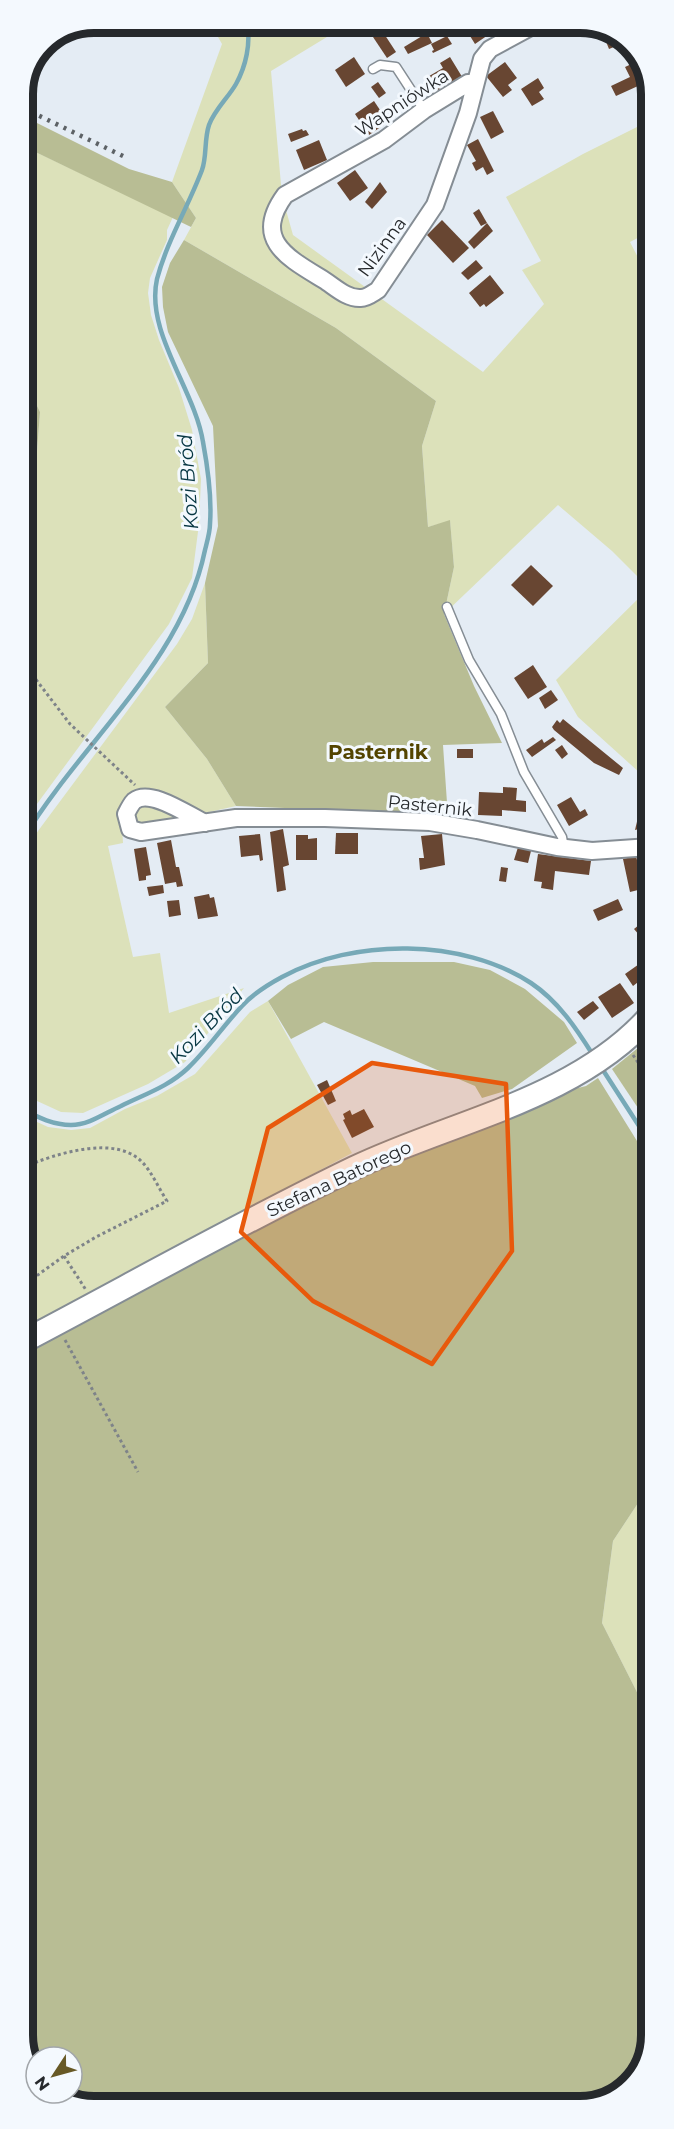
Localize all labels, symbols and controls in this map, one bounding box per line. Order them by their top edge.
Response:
street label: Wapniówka [351,65,453,141]
street label: Nizinna [353,213,411,281]
water label: Kozi Bród [173,433,203,531]
district label: Pasternik [328,740,429,764]
street label: Pasternik [387,791,474,821]
water label: Kozi Bród [164,983,248,1069]
street label: Stefana Batorego [263,1136,415,1222]
north arrow [24,2045,84,2105]
text: N [31,2073,54,2094]

